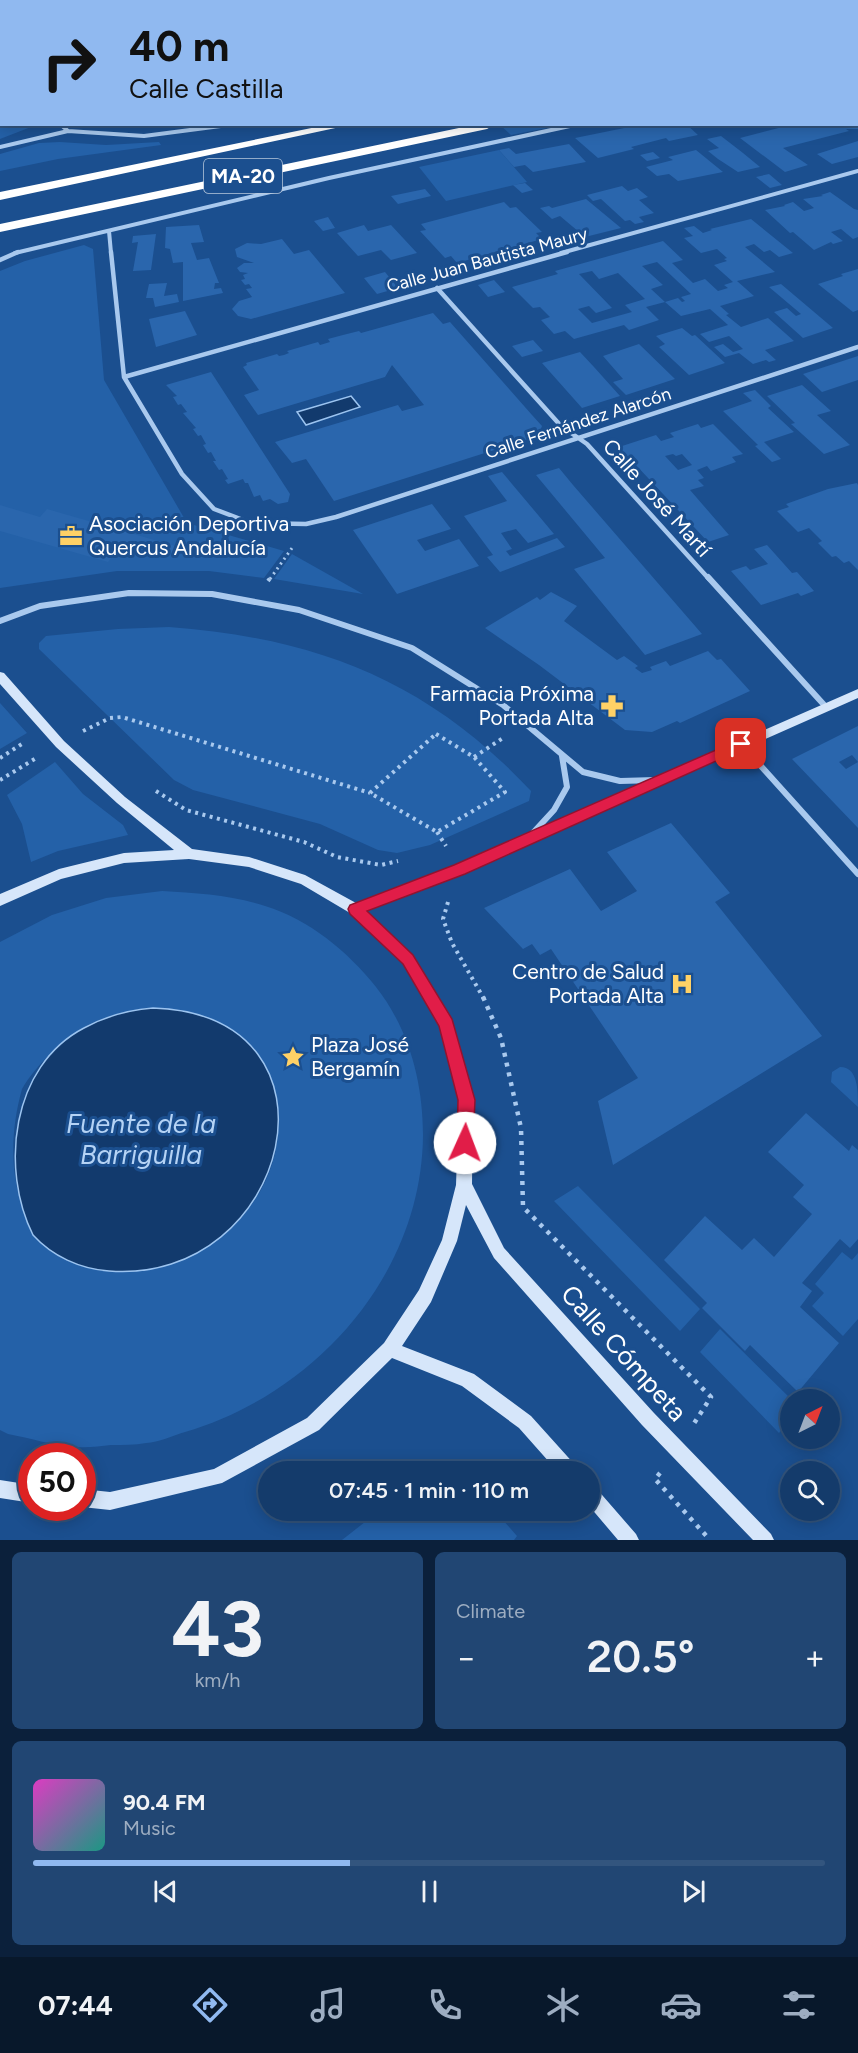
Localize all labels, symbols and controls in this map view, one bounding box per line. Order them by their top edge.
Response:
text: 40 m [129,21,229,72]
icon: right [30,24,108,102]
text: Calle Castilla [129,72,283,105]
road number: MA-20 [204,159,282,193]
street label: Calle Juan Bautista Maury [384,222,590,297]
street label: Calle Fernández Alarcón [482,382,674,464]
street label: Calle José Martí [598,434,717,562]
place label: Asociación Deportiva Quercus Andalucía [89,511,289,560]
office icon: Asociación Deportiva Quercus Andalucía [58,523,84,549]
place label: Farmacia Próxima Portada Alta [430,681,594,730]
pharmacy icon: Farmacia Próxima Portada Alta [599,693,625,719]
pin [715,718,766,769]
icon: arrive [724,727,757,760]
place label: Centro de Salud Portada Alta [512,959,664,1008]
hospital icon: Centro de Salud Portada Alta [669,971,695,997]
place label: Plaza José Bergamín [311,1032,409,1081]
place icon: Plaza José Bergamín [280,1044,306,1070]
water label: Fuente de la Barriguilla [66,1107,216,1171]
position arrow [433,1111,497,1175]
street label: Calle Cómpeta [554,1278,694,1428]
north arrow [780,1389,840,1449]
map controls [780,1389,840,1521]
speed limit sign: 50 [18,1443,96,1521]
button: search [780,1461,840,1521]
text: 07:45 · 1 min · 110 m [329,1477,529,1504]
text: 43 [171,1582,264,1676]
text: Climate [456,1599,525,1623]
text: 20.5° [586,1629,695,1683]
text: − [456,1638,477,1677]
text: + [804,1638,825,1677]
text: km/h [195,1668,240,1692]
text: 90.4 FM [123,1789,206,1816]
text: Music [123,1816,176,1840]
icon: previous [149,1875,182,1908]
icon: pause [413,1875,446,1908]
icon: next [677,1875,710,1908]
icon: directions [189,1984,231,2026]
icon: music [307,1984,349,2026]
icon: phone [424,1984,466,2026]
icon: climate [542,1984,584,2026]
icon: car [660,1984,702,2026]
icon: filters [778,1984,820,2026]
text: 07:44 [38,1989,113,2022]

